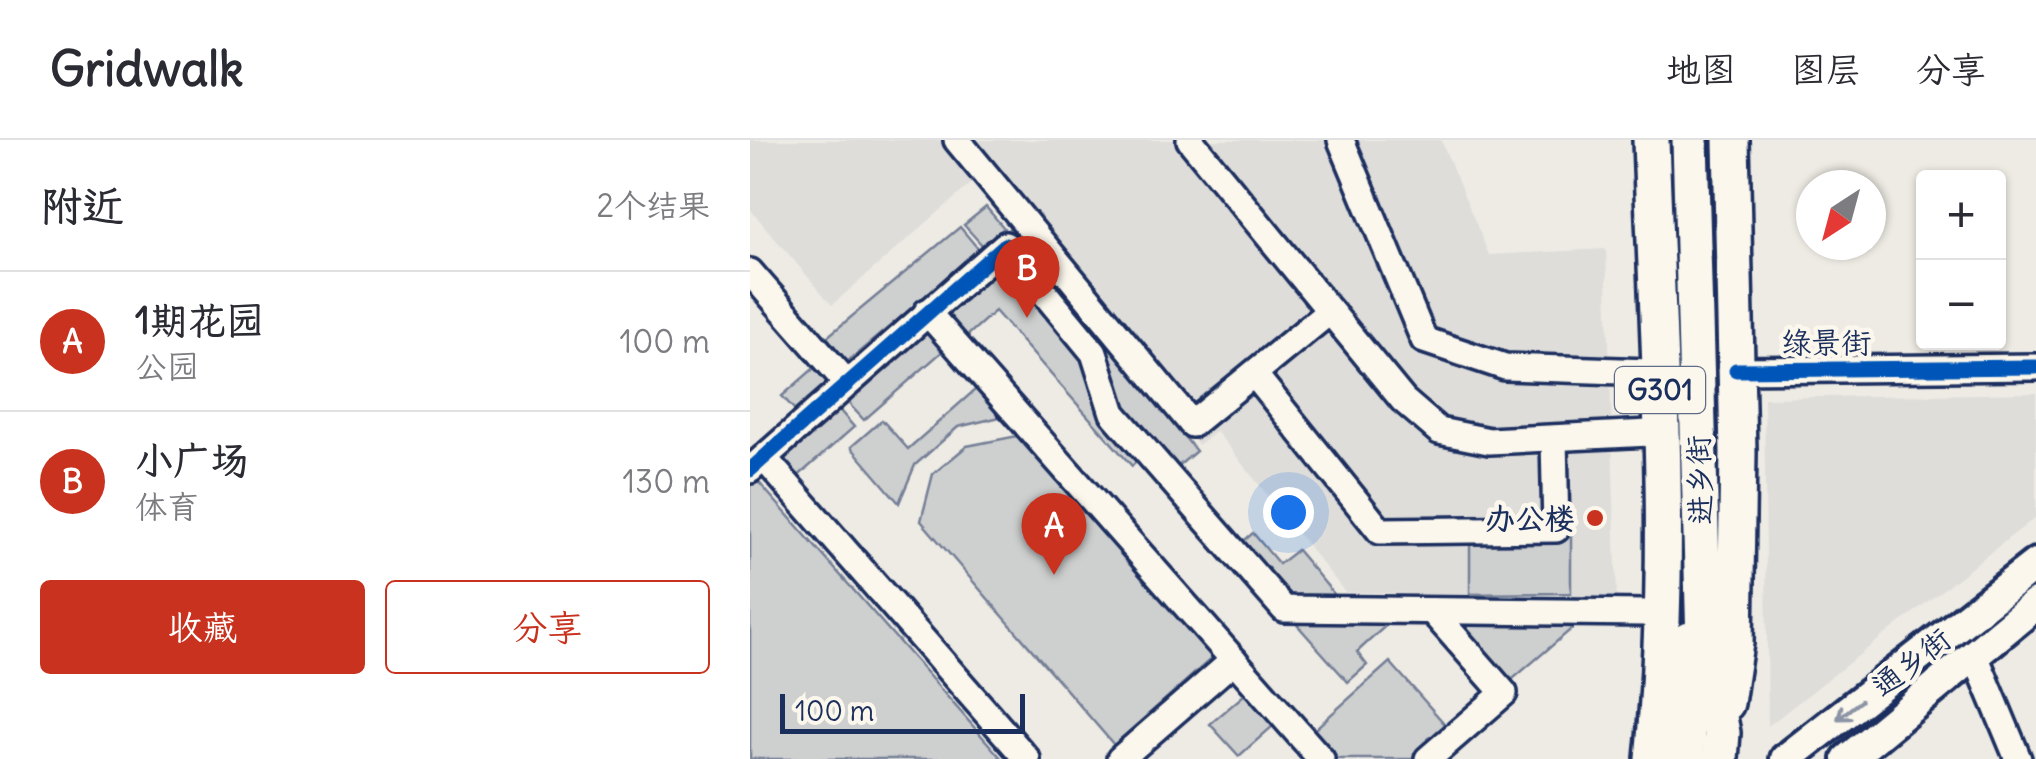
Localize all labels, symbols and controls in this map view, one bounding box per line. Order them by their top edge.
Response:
text: Gridwalk [50,39,244,99]
text: 地图 [1666,47,1736,91]
text: 图层 [1791,47,1861,91]
text: 分享 [1916,47,1986,91]
north arrow [1796,170,1886,260]
map controls [1916,170,2006,350]
button: + [1916,170,2006,260]
text: 附近 [40,180,124,232]
text: 2个结果 [596,185,710,226]
pin: B [994,236,1060,318]
button: − [1916,260,2006,350]
text: 1期花园 [135,297,264,344]
text: A [62,321,83,362]
text: 100 m [620,321,710,362]
street label: 绿景街 [1781,323,1871,361]
text: 公园 [135,346,199,387]
road number: G301 [1615,367,1705,413]
street label: 进乡街 [1678,434,1720,526]
text: 小广场 [135,437,249,484]
text: B [62,461,83,502]
text: 130 m [622,461,710,502]
text: 体育 [135,486,199,527]
your location [1263,487,1314,538]
pin: A [1022,492,1086,575]
place label: 办公楼 [1485,499,1575,537]
marker: 办公楼 [1584,507,1606,529]
button: 收藏 [40,580,365,674]
button: 分享 [385,580,710,674]
street label: 通乡街 [1864,619,1958,705]
scale bar [780,689,1025,734]
text: 100 m [795,693,874,729]
one-way arrow [1836,700,1863,721]

